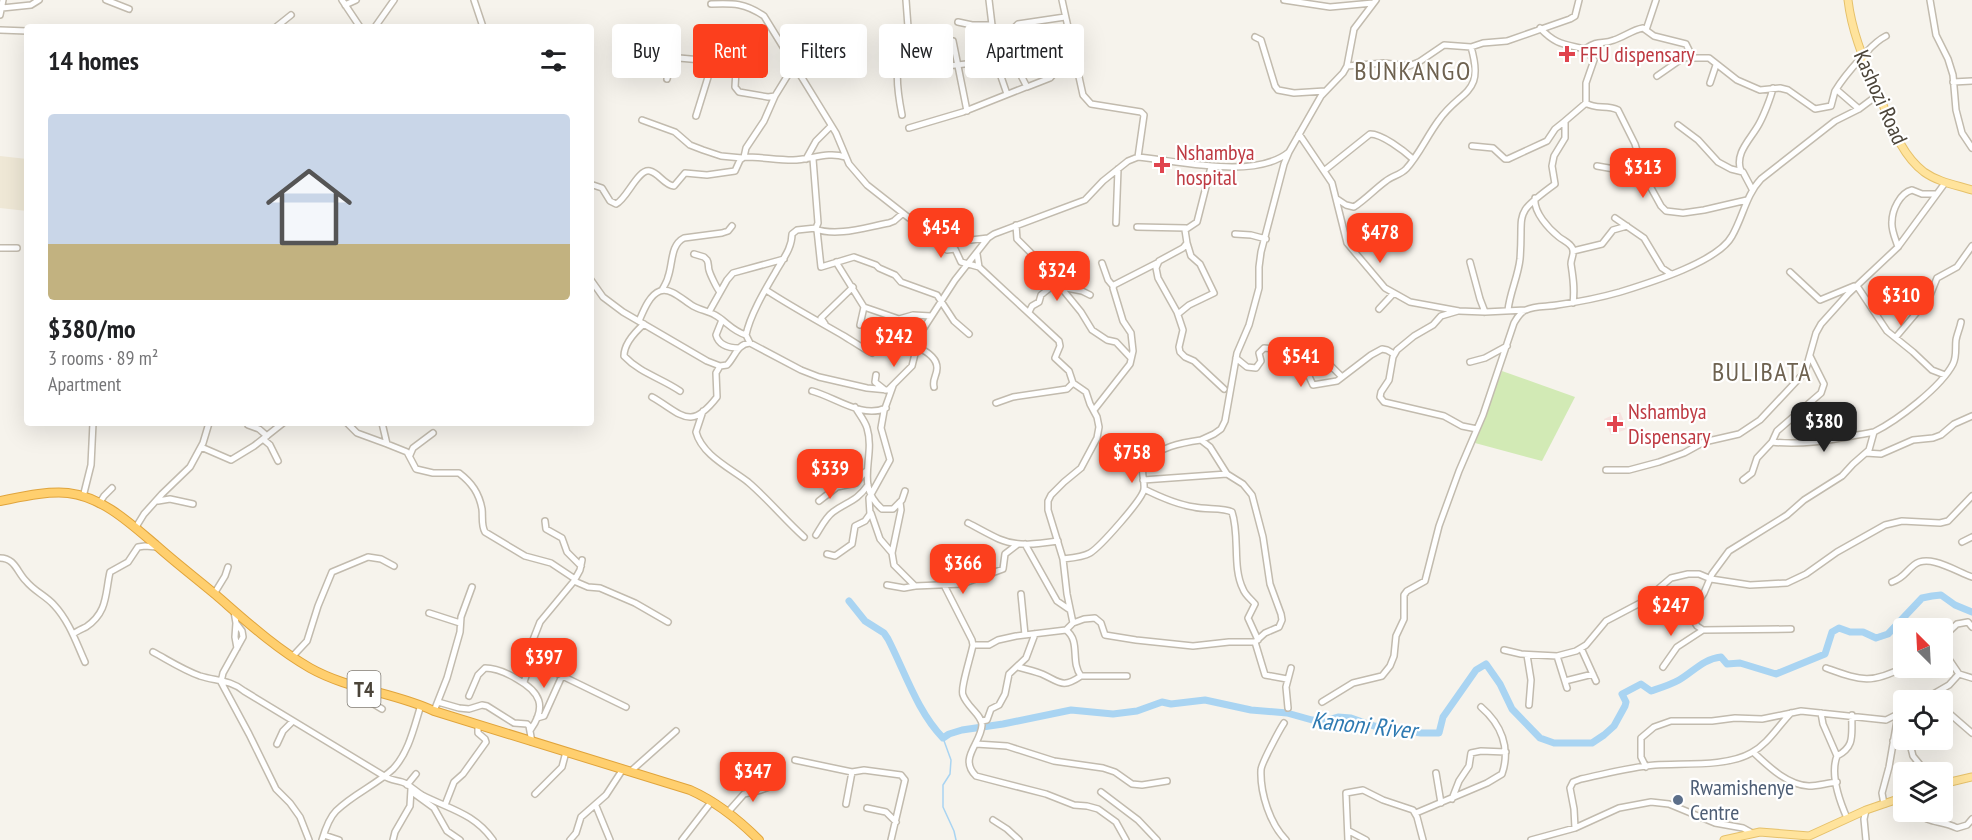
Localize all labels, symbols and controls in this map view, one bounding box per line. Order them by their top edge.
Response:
chip: Buy [612,24,681,78]
chip: Rent [693,24,768,78]
chip: Filters [780,24,867,78]
chip: New [879,24,953,78]
chip: Apartment [965,24,1084,78]
place label: FFU dispensary [1580,40,1696,68]
text: 14 homes [48,44,139,77]
icon: filters [537,44,570,77]
marker: FFU dispensary [1558,45,1576,63]
street label: Kashozi Road [1848,45,1914,149]
district label: BUNKANGO [1354,54,1472,87]
place label: Nshambya hospital [1176,138,1254,191]
pin: $313 [1607,148,1679,199]
icon: home [255,153,363,261]
text: $313 [1624,154,1662,180]
marker: Nshambya hospital [1153,156,1171,174]
pin: $454 [905,208,977,259]
pin: $478 [1344,213,1416,264]
text: $454 [922,214,960,240]
text: $478 [1361,219,1399,245]
pin: $324 [1021,251,1093,302]
text: $324 [1038,257,1076,283]
pin: $310 [1865,276,1937,327]
text: $310 [1882,282,1920,308]
text: $380/mo [48,312,136,345]
pin: $242 [858,317,930,368]
text: $242 [875,323,913,349]
pin: $541 [1265,337,1337,388]
text: $541 [1282,343,1320,369]
text: 3 rooms · 89 m² [48,345,158,371]
district label: BULIBATA [1712,355,1812,388]
text: Apartment [48,371,121,397]
place label: Nshambya Dispensary [1628,397,1711,450]
pin: $380 [1788,402,1860,453]
text: $380 [1805,408,1843,434]
marker: Nshambya Dispensary [1606,415,1624,433]
pin: $758 [1096,433,1168,484]
text: $758 [1113,439,1151,465]
pin: $339 [794,449,866,500]
text: $339 [811,455,849,481]
pin: $366 [927,544,999,595]
text: $366 [944,550,982,576]
pin: $247 [1635,586,1707,637]
text: $247 [1652,592,1690,618]
north arrow [1893,618,1953,678]
map controls [1893,618,1953,822]
pin: $397 [508,638,580,689]
text: $397 [525,644,563,670]
road number: T4 [348,671,380,707]
button: locate [1893,690,1953,750]
water label: Kanoni River [1310,704,1421,746]
pin: $347 [717,752,789,803]
text: $347 [734,758,772,784]
button: layers [1893,762,1953,822]
place label: Rwamishenye Centre [1690,773,1794,826]
marker: Rwamishenye Centre [1671,793,1685,807]

